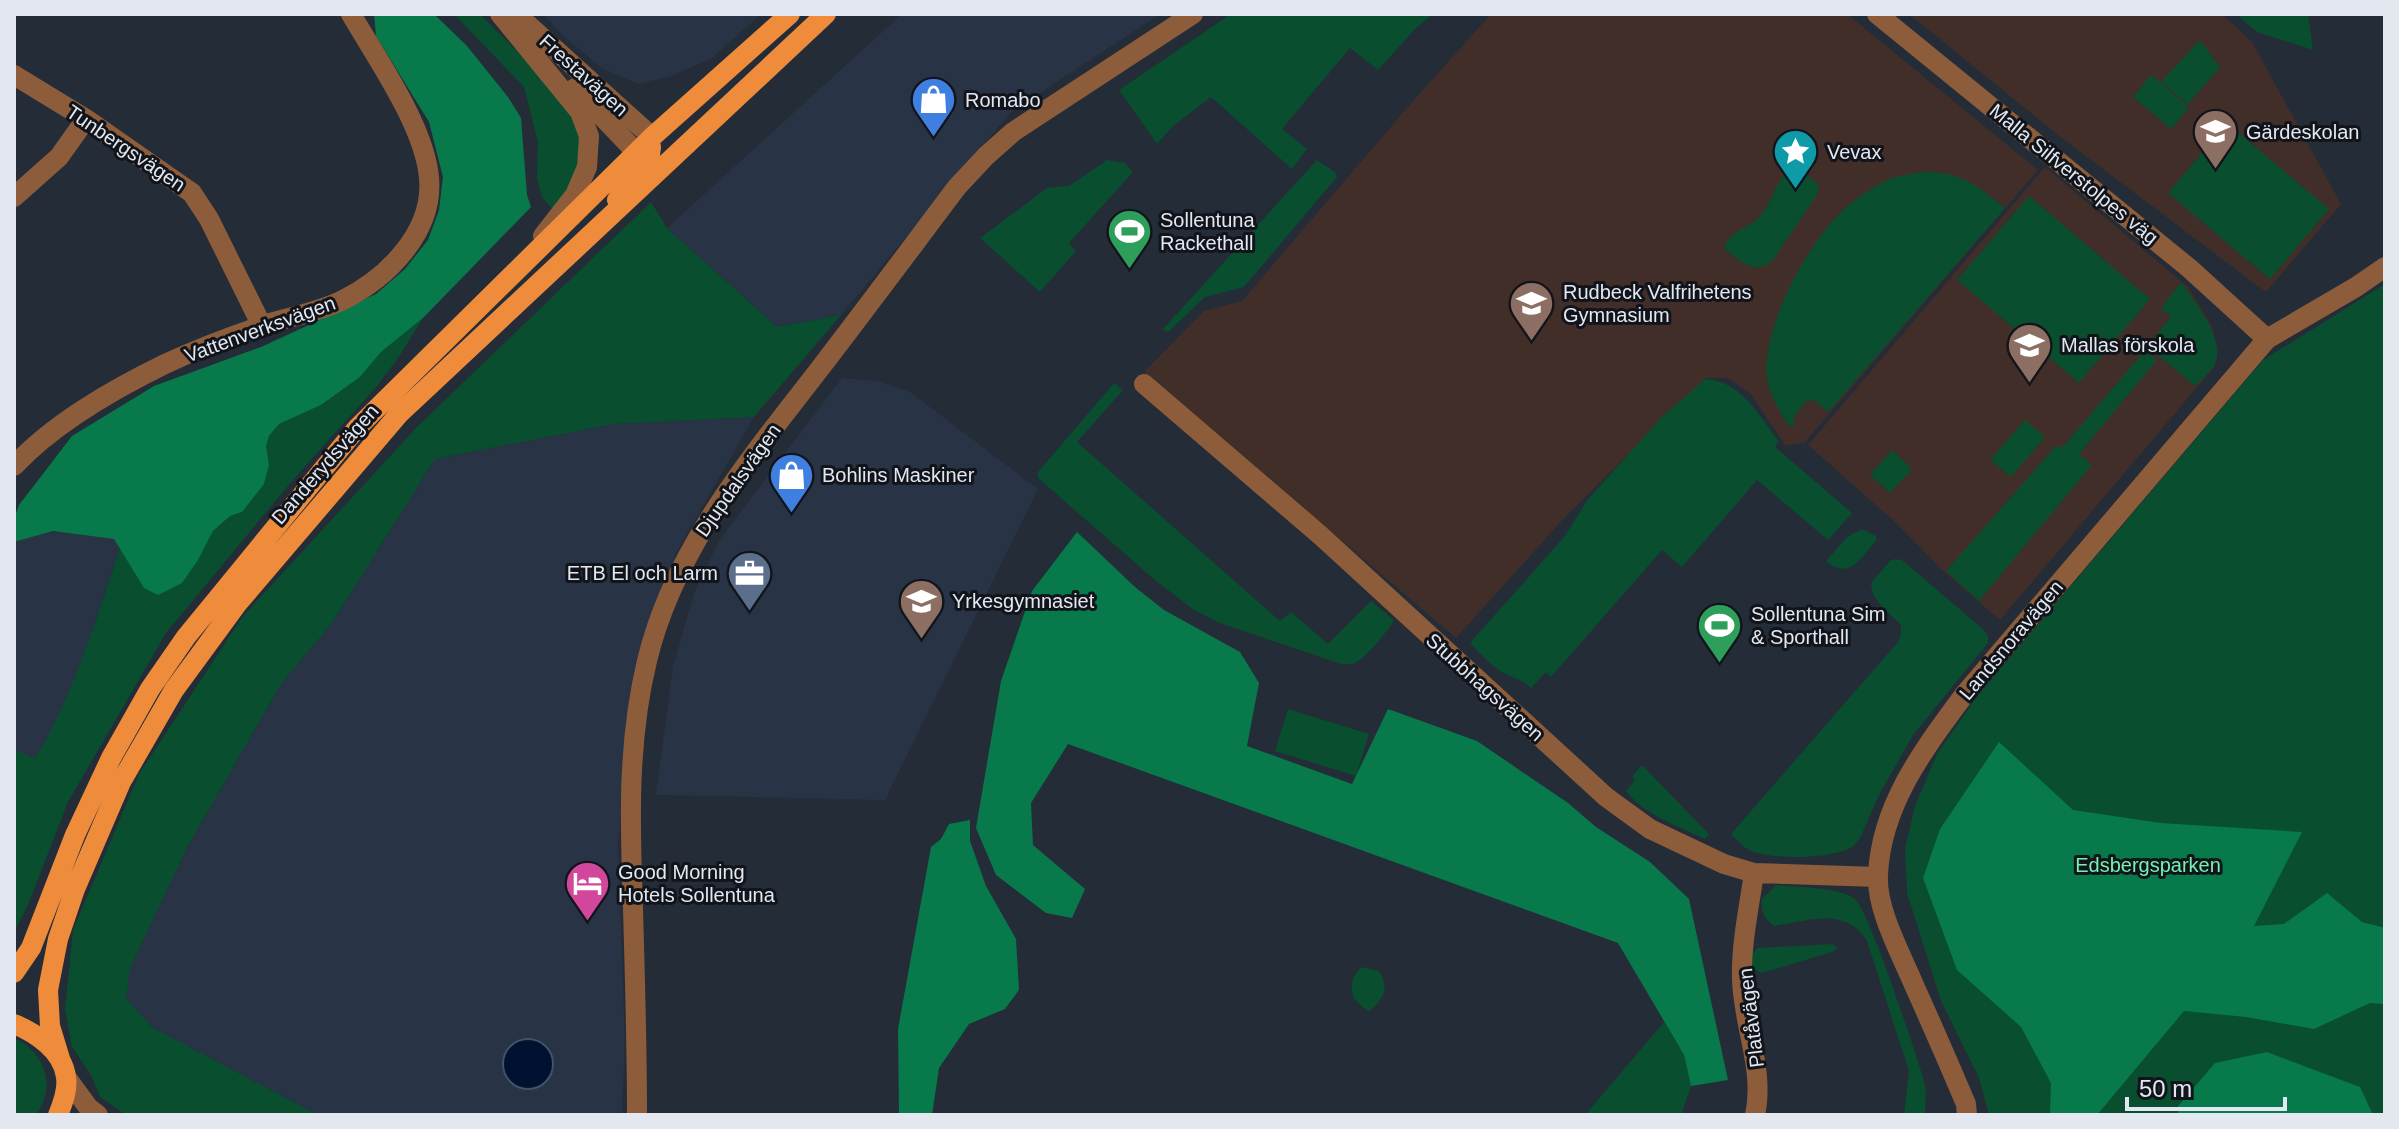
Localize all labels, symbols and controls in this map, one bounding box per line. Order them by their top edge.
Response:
street label: Frestavägen [535,30,633,120]
shop icon: Romabo [910,76,958,139]
place label: Romabo [965,89,1041,111]
street label: Malla Silfverstolpes väg [1985,99,2163,249]
street label: Tunbergsvägen [63,100,189,196]
school or university icon: Gärdeskolan [2191,108,2239,171]
place label: Gärdeskolan [2246,121,2359,143]
place icon: Vevax [1772,128,1820,191]
place label: Vevax [1827,141,1881,163]
sports icon: Sollentuna Rackethall [1105,208,1153,271]
place label: Sollentuna Rackethall [1160,209,1255,254]
school or university icon: Rudbeck Valfrihetens Gymnasium [1508,279,1556,342]
place label: Rudbeck Valfrihetens Gymnasium [1563,281,1752,326]
street label: Vattenverksvägen [182,292,338,366]
school or university icon: Mallas förskola [2006,321,2054,384]
place label: Mallas förskola [2061,334,2195,356]
street label: Danderydsvägen [267,400,383,528]
street label: Djupdalsvägen [691,419,785,541]
shop icon: Bohlins Maskiner [767,451,815,514]
place label: Bohlins Maskiner [822,464,975,486]
office icon: ETB El och Larm [725,549,773,612]
place label: ETB El och Larm [567,562,718,584]
street label: Landsnoravägen [1955,576,2067,704]
school or university icon: Yrkesgymnasiet [897,577,945,640]
place label: Yrkesgymnasiet [952,590,1095,612]
sports icon: Sollentuna Sim & Sporthall [1696,602,1744,665]
place label: Sollentuna Sim & Sporthall [1751,603,1886,648]
street label: Stubbhagsvägen [1422,629,1548,745]
park label: Edsbergsparken [2075,854,2221,876]
hotel icon: Good Morning Hotels Sollentuna [563,860,611,923]
place label: Good Morning Hotels Sollentuna [618,861,776,906]
street label: Platåvägen [1734,967,1768,1069]
scale bar [2127,1061,2285,1111]
text: 50 m [2139,1075,2192,1102]

